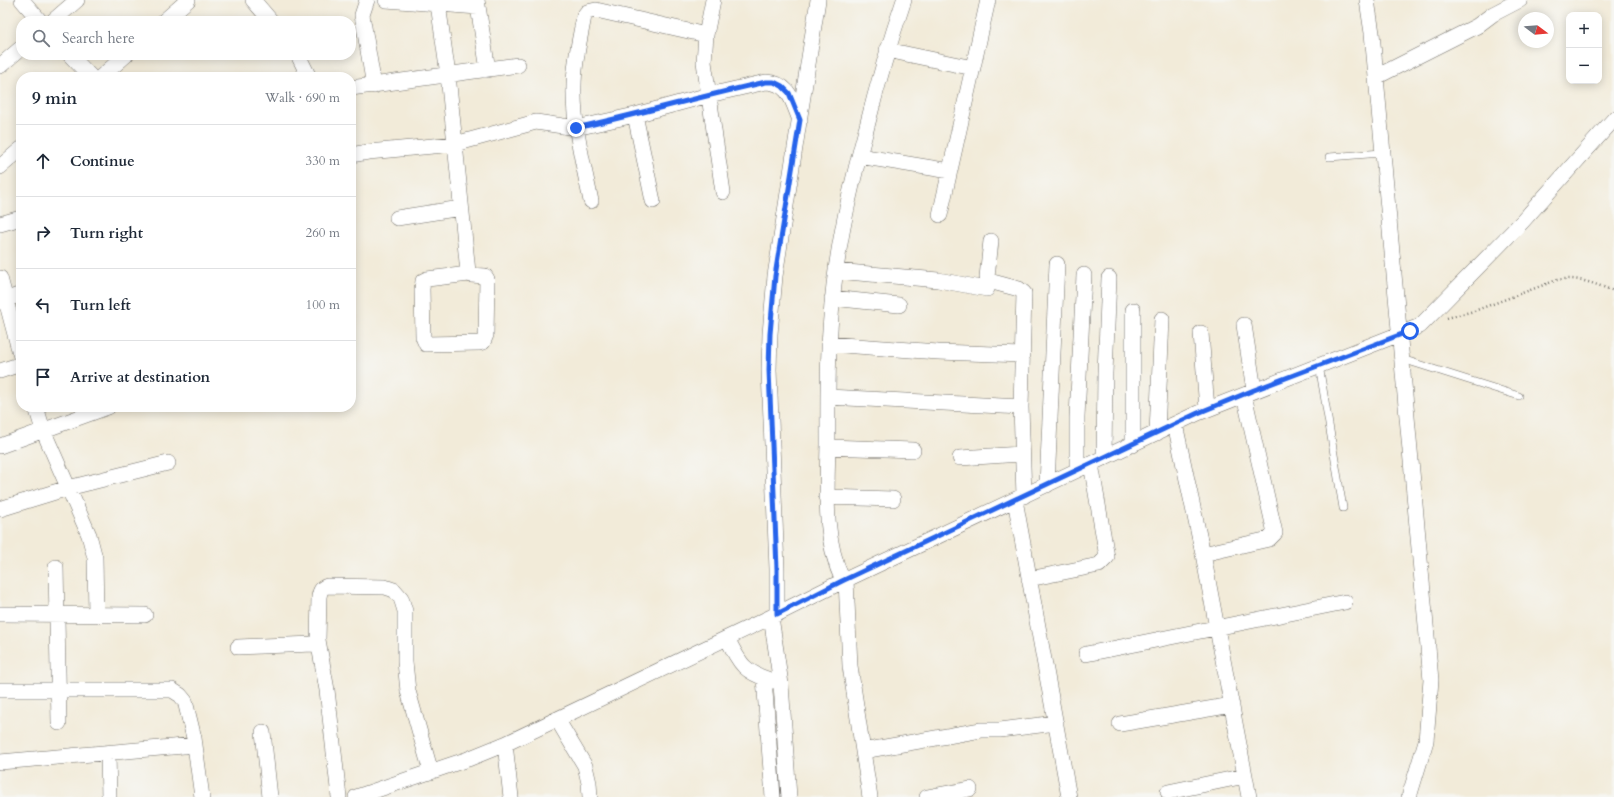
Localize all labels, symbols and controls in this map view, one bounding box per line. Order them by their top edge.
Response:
north arrow [1518,12,1554,48]
map controls [1566,12,1602,84]
button: + [1566,12,1602,48]
search box [16,16,356,60]
icon: search [30,27,52,49]
text: Search here [62,28,135,48]
button: − [1566,48,1602,84]
text: 9 min [32,87,77,110]
text: Walk · 690 m [265,89,340,107]
route end [567,119,585,137]
icon: ahead [32,150,54,172]
text: Continue [70,151,135,171]
text: 330 m [306,152,340,170]
icon: right [32,222,54,244]
text: Turn right [70,223,143,243]
text: 260 m [306,224,340,242]
icon: left [32,294,54,316]
text: Turn left [70,295,131,315]
text: 100 m [306,296,340,314]
route start [1401,322,1419,340]
icon: arrive [32,366,54,388]
text: Arrive at destination [70,367,210,387]

